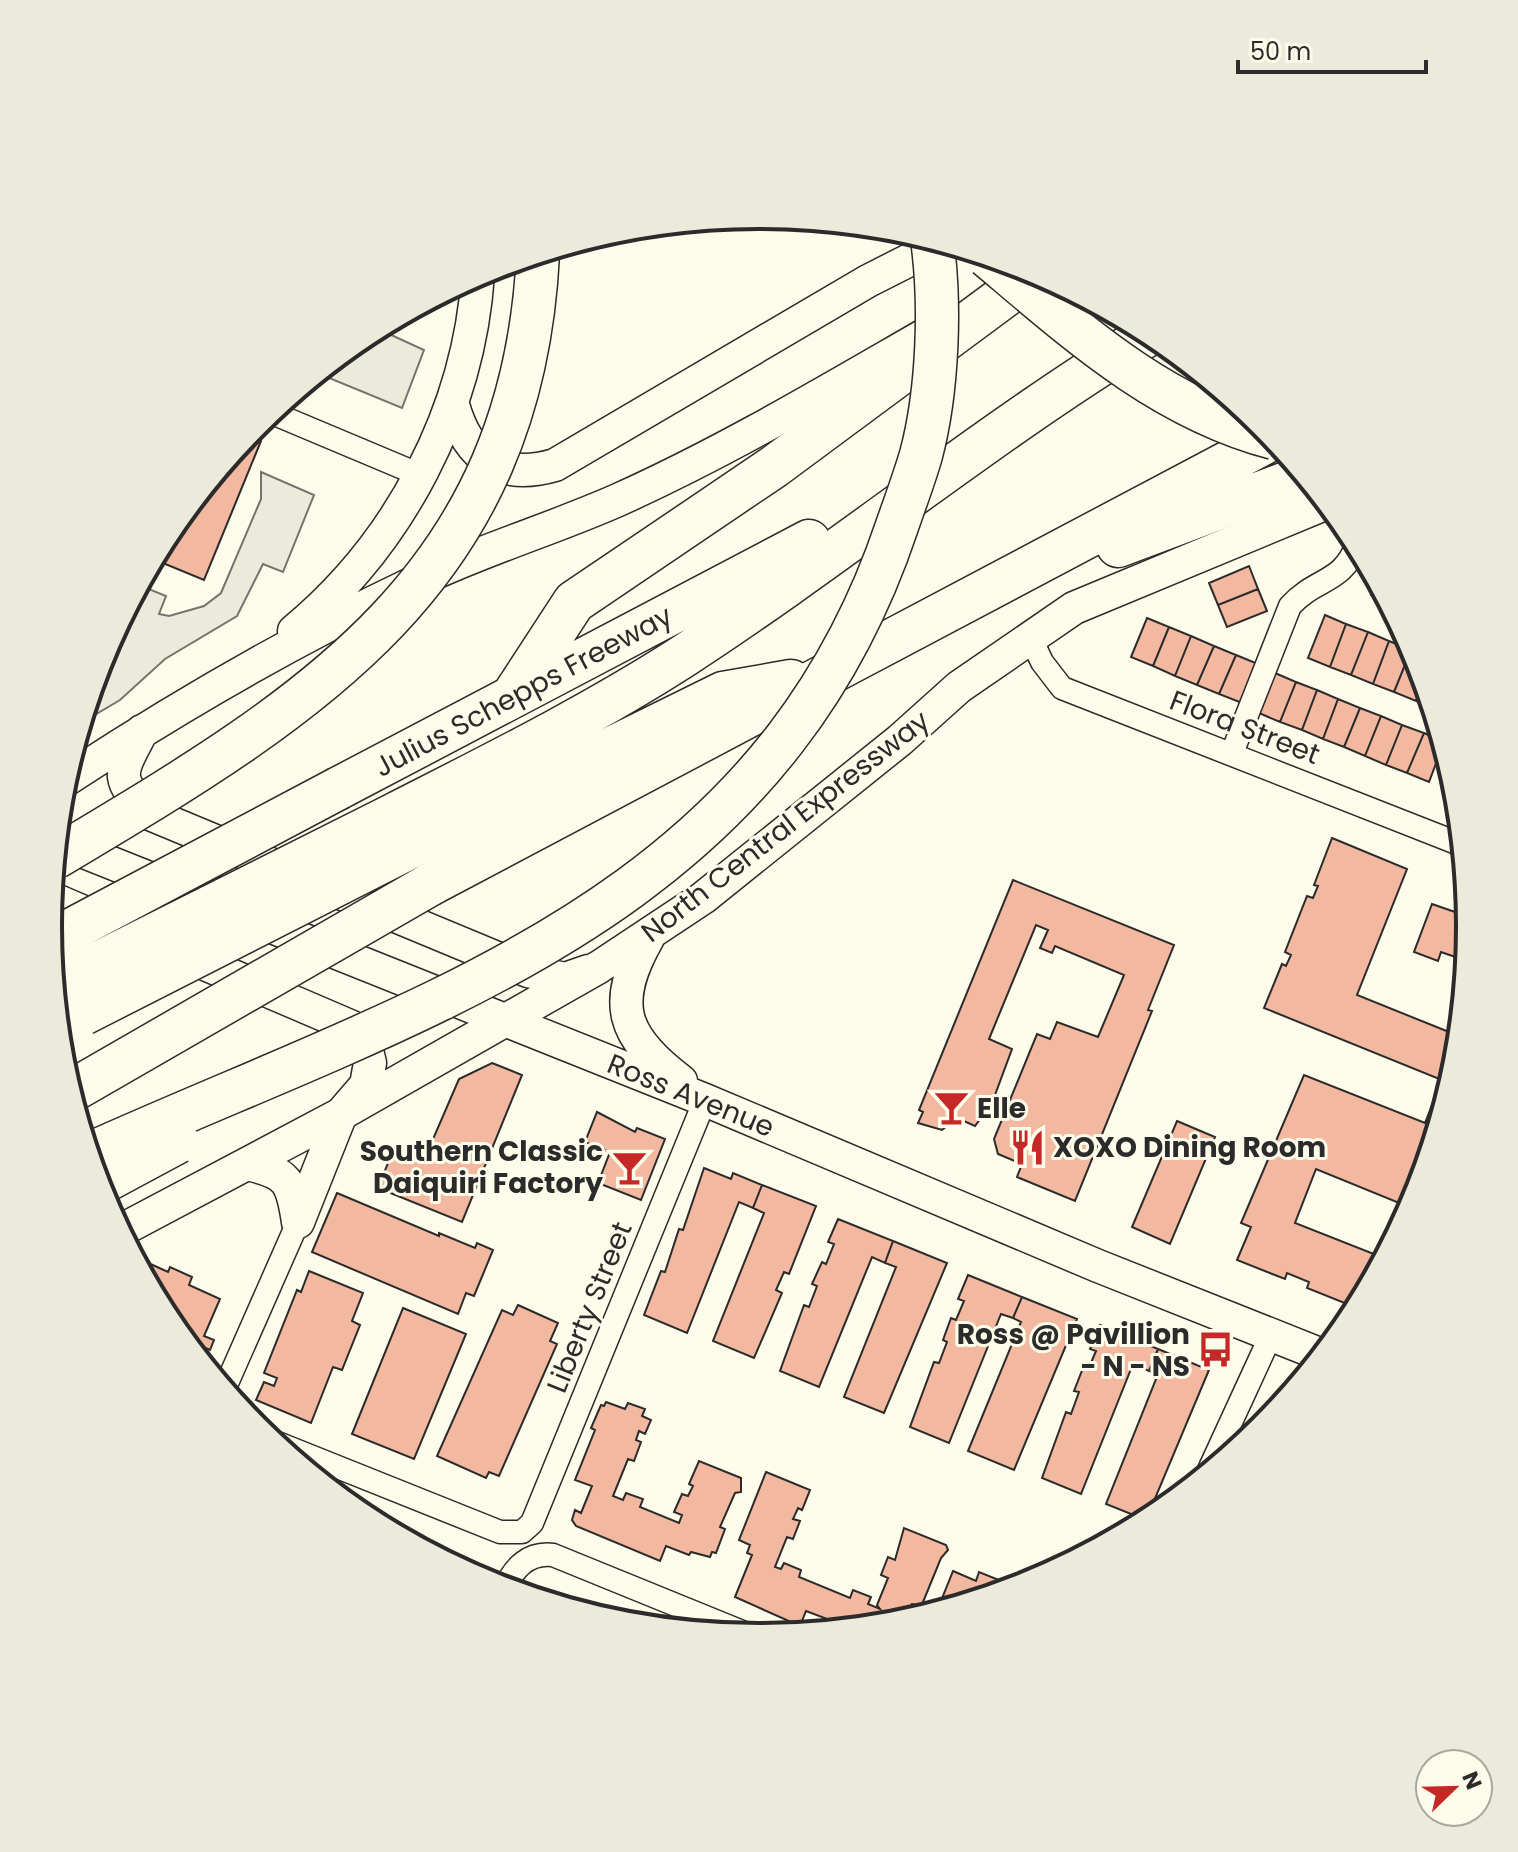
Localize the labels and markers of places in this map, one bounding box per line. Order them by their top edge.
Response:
bar icon: Elle [932,1089,970,1127]
place label: Elle [977,1089,1026,1128]
restaurant icon: XOXO Dining Room [1008,1128,1046,1166]
place label: XOXO Dining Room [1053,1128,1326,1167]
place label: Southern Classic Daiquiri Factory [360,1132,603,1203]
bar icon: Southern Classic Daiquiri Factory [610,1148,648,1186]
place label: Ross @ Pavillion - N - NS [957,1315,1190,1386]
bus stop icon: Ross @ Pavillion - N - NS [1197,1331,1235,1369]

